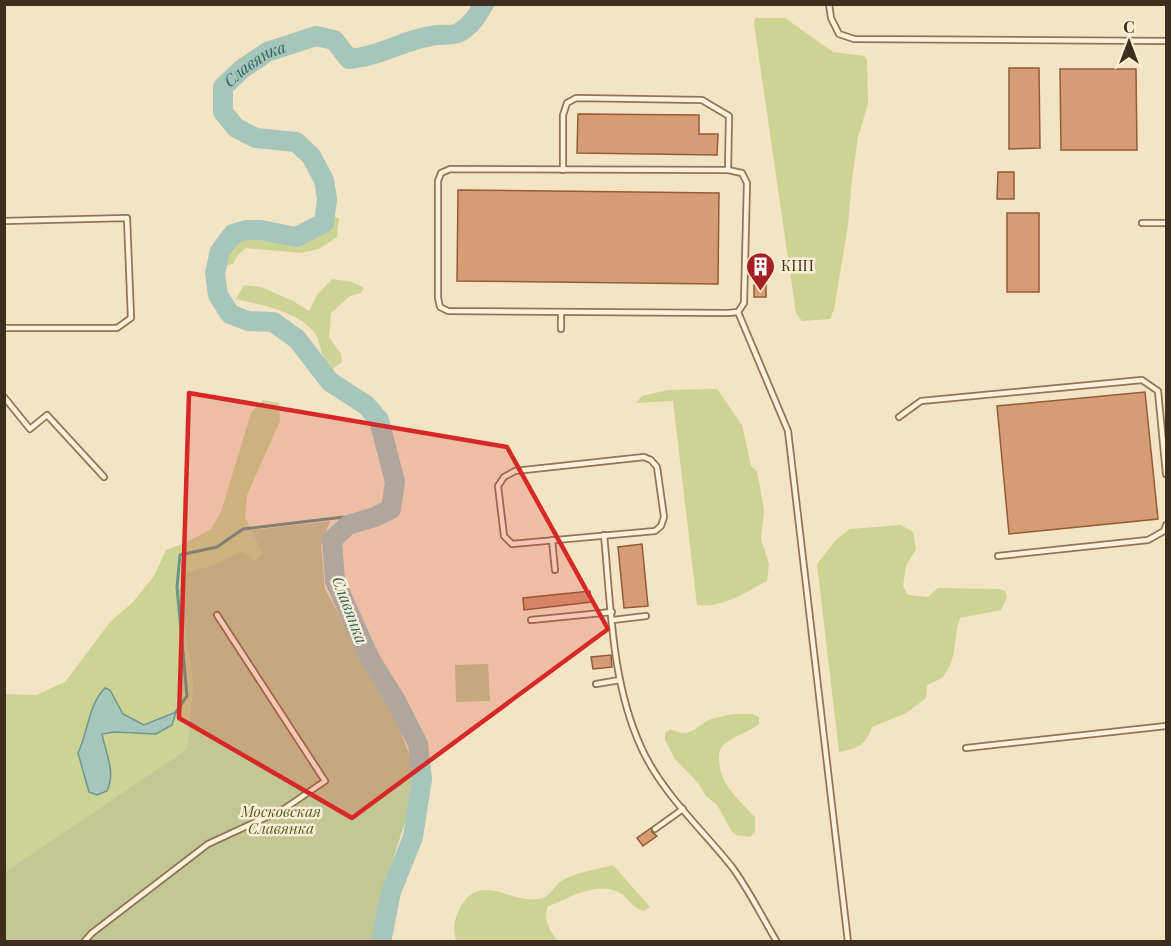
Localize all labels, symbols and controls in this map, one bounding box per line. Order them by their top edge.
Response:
north arrow [1099,12,1159,72]
text: С [1123,16,1135,37]
water label: Славянка [219,36,288,91]
building icon: КПП [744,250,776,292]
place label: КПП [781,255,814,275]
water label: Славянка [328,573,373,647]
park label: Московская Славянка [240,801,321,838]

